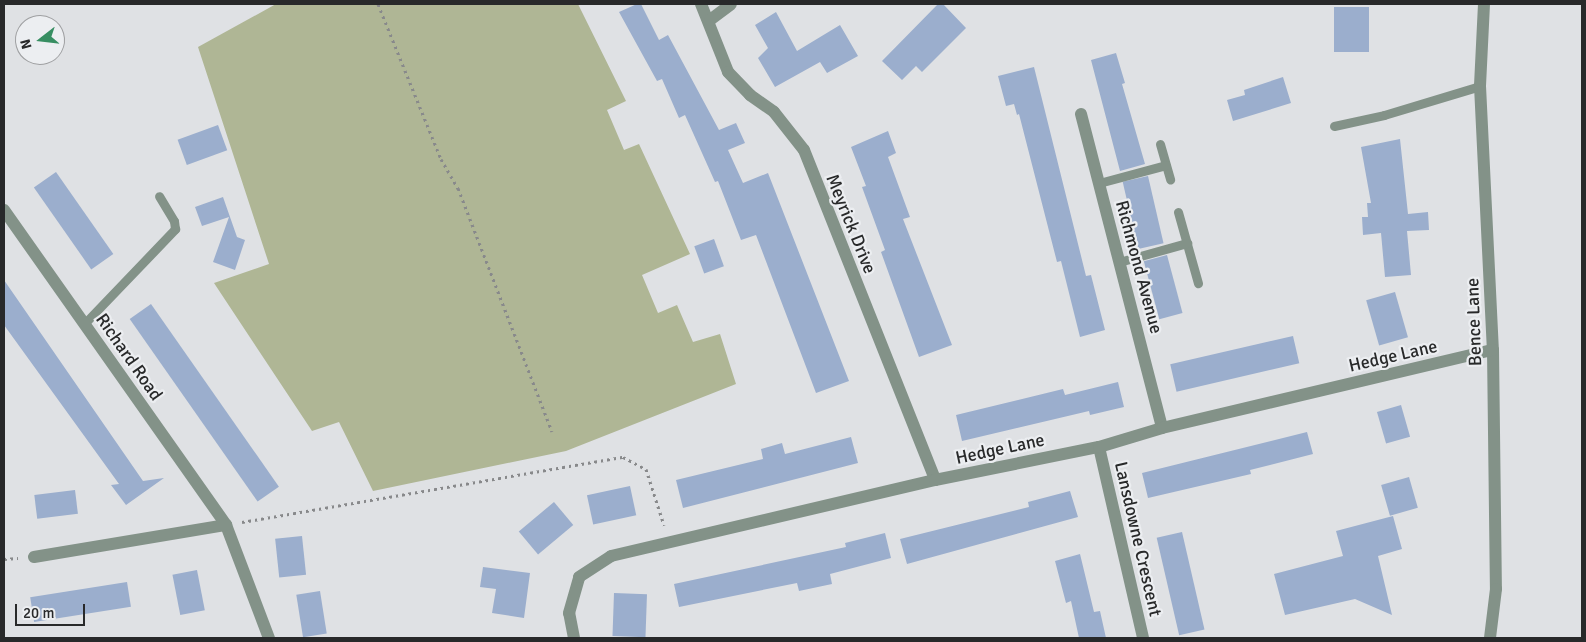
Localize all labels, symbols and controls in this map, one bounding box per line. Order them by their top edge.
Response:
north arrow [15,15,65,65]
text: N [17,37,36,51]
street label: Meyrick Drive [821,171,881,277]
street label: Richmond Avenue [1111,198,1167,336]
street label: Bence Lane [1462,278,1486,366]
street label: Richard Road [91,309,167,405]
street label: Hedge Lane [1347,335,1439,377]
street label: Hedge Lane [954,429,1046,469]
street label: Lansdowne Crescent [1110,460,1166,618]
scale bar [18,594,88,626]
text: 20 m [23,604,54,622]

